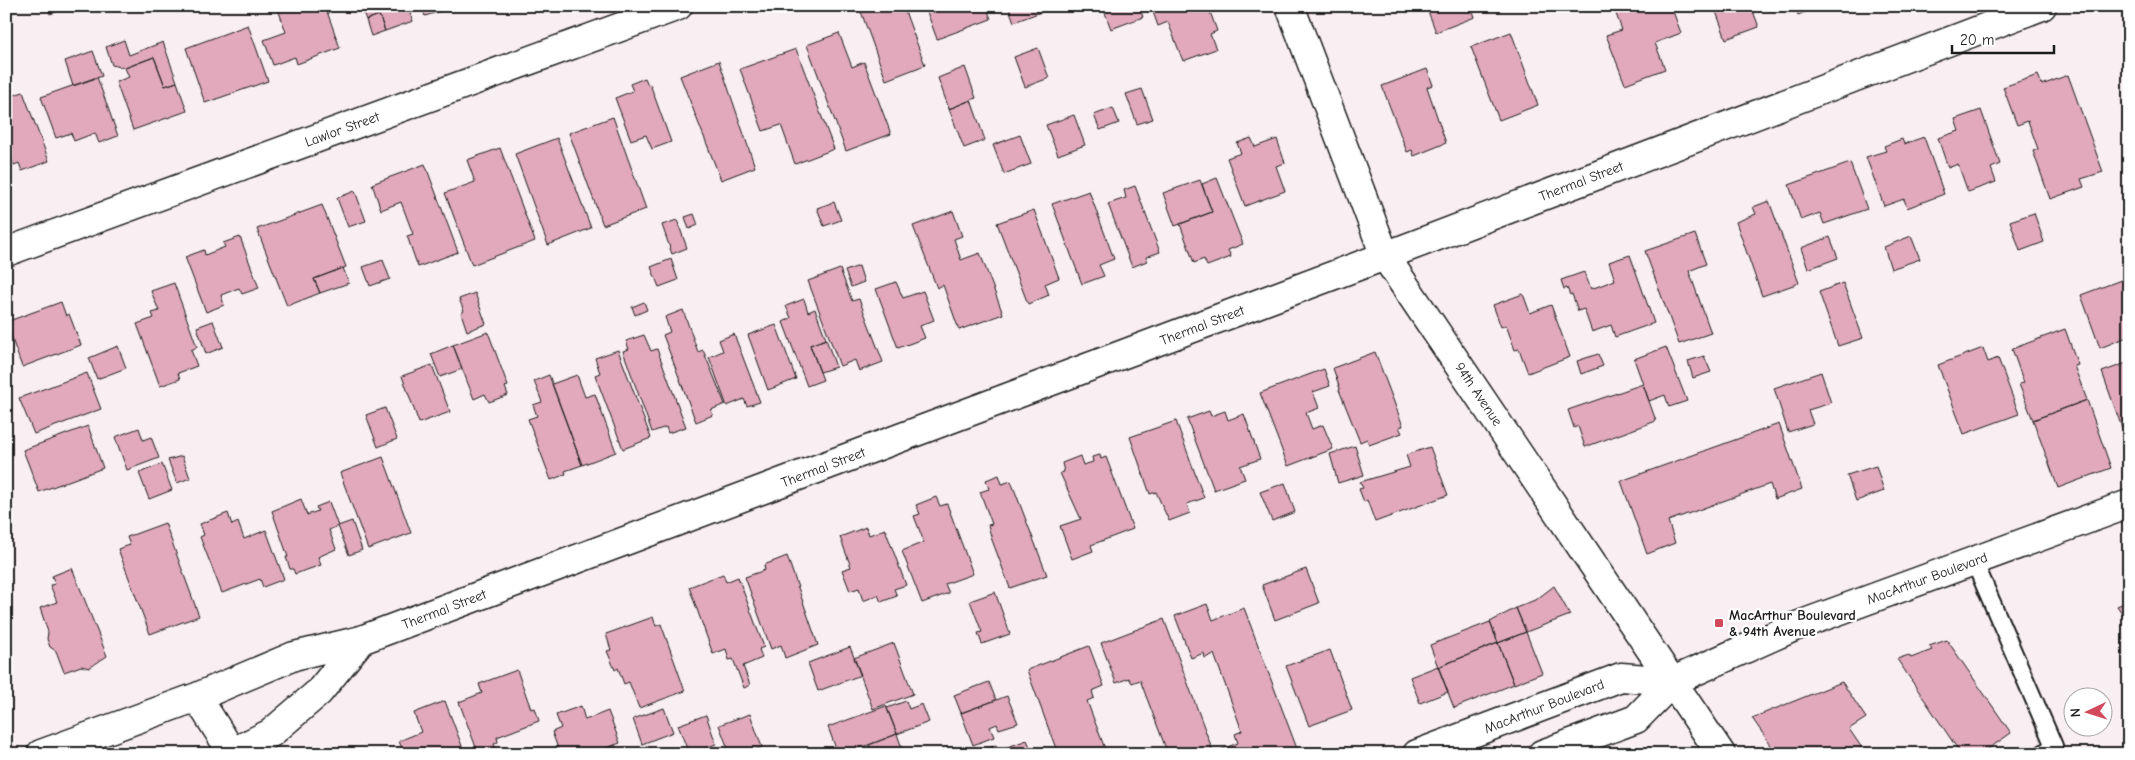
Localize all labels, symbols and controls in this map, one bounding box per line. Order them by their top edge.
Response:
scale bar [1952,22,2055,54]
text: 20 m [1960,31,1994,49]
street label: Lawlor Street [303,108,383,151]
street label: Thermal Street [1537,157,1627,205]
street label: Thermal Street [1158,301,1248,349]
street label: 94th Avenue [1451,359,1506,429]
street label: Thermal Street [779,443,869,491]
street label: MacArthur Boulevard [1865,549,1990,608]
street label: Thermal Street [400,585,490,633]
place label: MacArthur Boulevard & 94th Avenue [1729,607,1856,640]
marker: MacArthur Boulevard & 94th Avenue [1713,617,1725,629]
street label: MacArthur Boulevard [1482,676,1606,737]
north arrow [2062,688,2112,738]
text: N [2067,708,2084,718]

